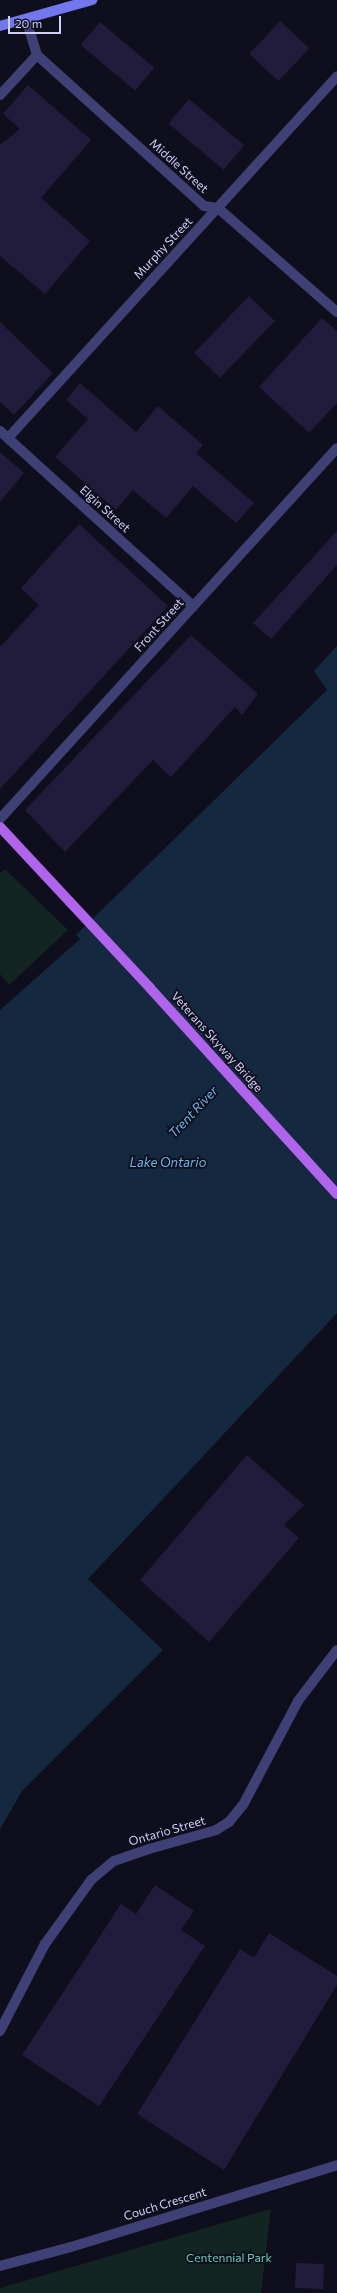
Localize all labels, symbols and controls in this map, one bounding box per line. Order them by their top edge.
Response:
scale bar [10,8,63,34]
text: 20 m [15,16,42,30]
street label: Middle Street [147,136,211,196]
street label: Murphy Street [131,214,195,282]
street label: Elgin Street [77,483,133,535]
street label: Front Street [131,595,187,655]
street label: Veterans Skyway Bridge [168,989,266,1095]
water label: Trent River [165,1083,221,1141]
water label: Lake Ontario [130,1154,206,1170]
street label: Ontario Street [127,1813,207,1849]
street label: Couch Crescent [122,2185,208,2223]
park label: Centennial Park [186,2251,272,2265]

